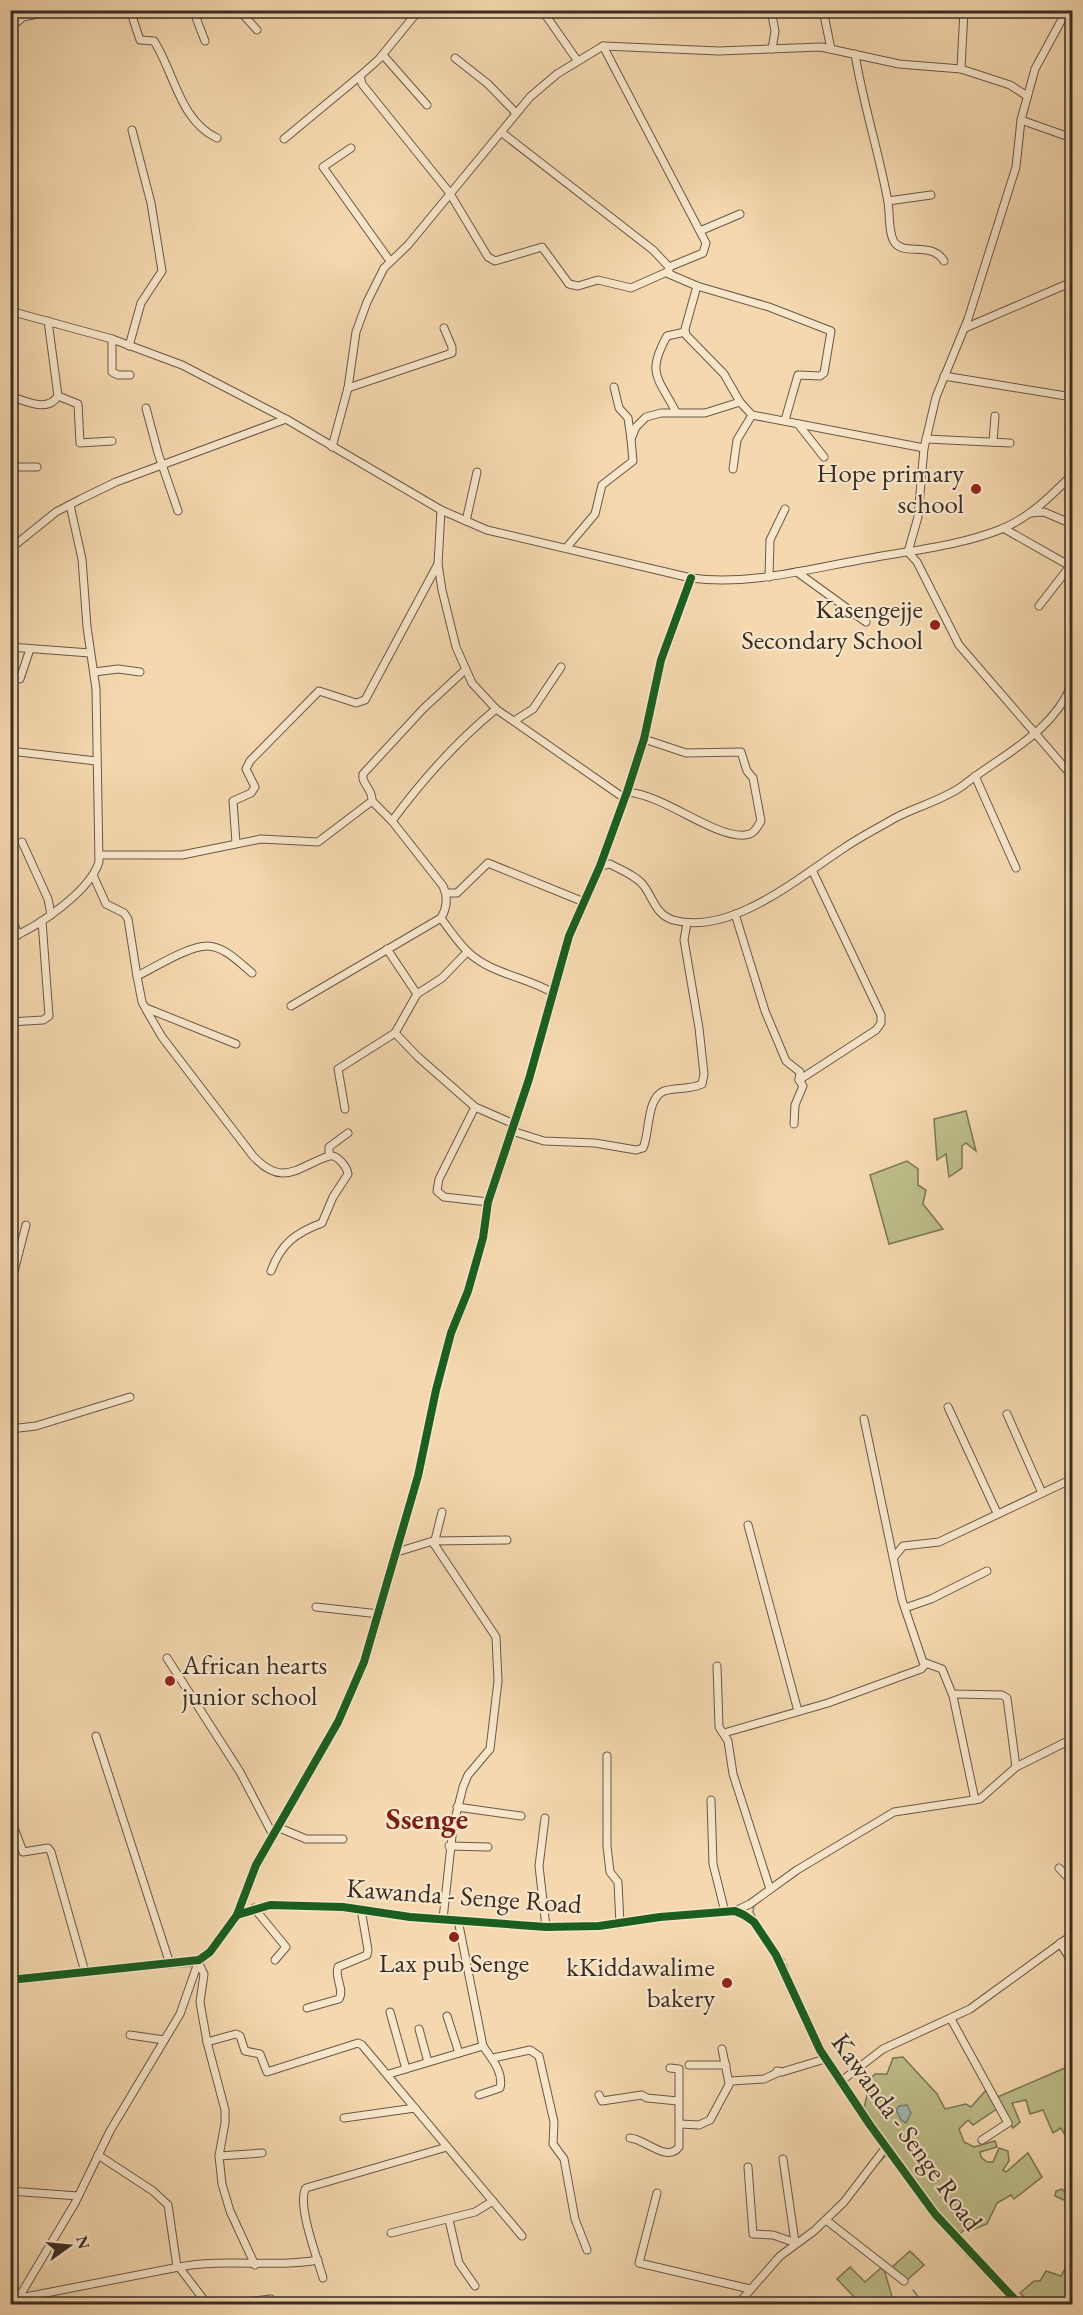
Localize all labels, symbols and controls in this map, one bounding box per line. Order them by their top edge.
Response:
place label: Hope primary school [817,455,964,521]
marker: Hope primary school [969,482,983,496]
place label: Kasengejje Secondary School [741,591,923,657]
marker: Kasengejje Secondary School [928,618,942,632]
place label: African hearts junior school [181,1647,327,1713]
marker: African hearts junior school [163,1674,177,1688]
district label: Ssenge [386,1799,468,1838]
street label: Kawanda - Senge Road [345,1870,583,1921]
marker: Lax pub Senge [447,1930,461,1944]
place label: Lax pub Senge [379,1945,529,1980]
place label: kKiddawalime bakery [566,1949,715,2015]
marker: kKiddawalime bakery [720,1976,734,1990]
street label: Kawanda - Senge Road [824,2026,991,2238]
north arrow [39,2216,99,2276]
text: N [71,2233,95,2251]

